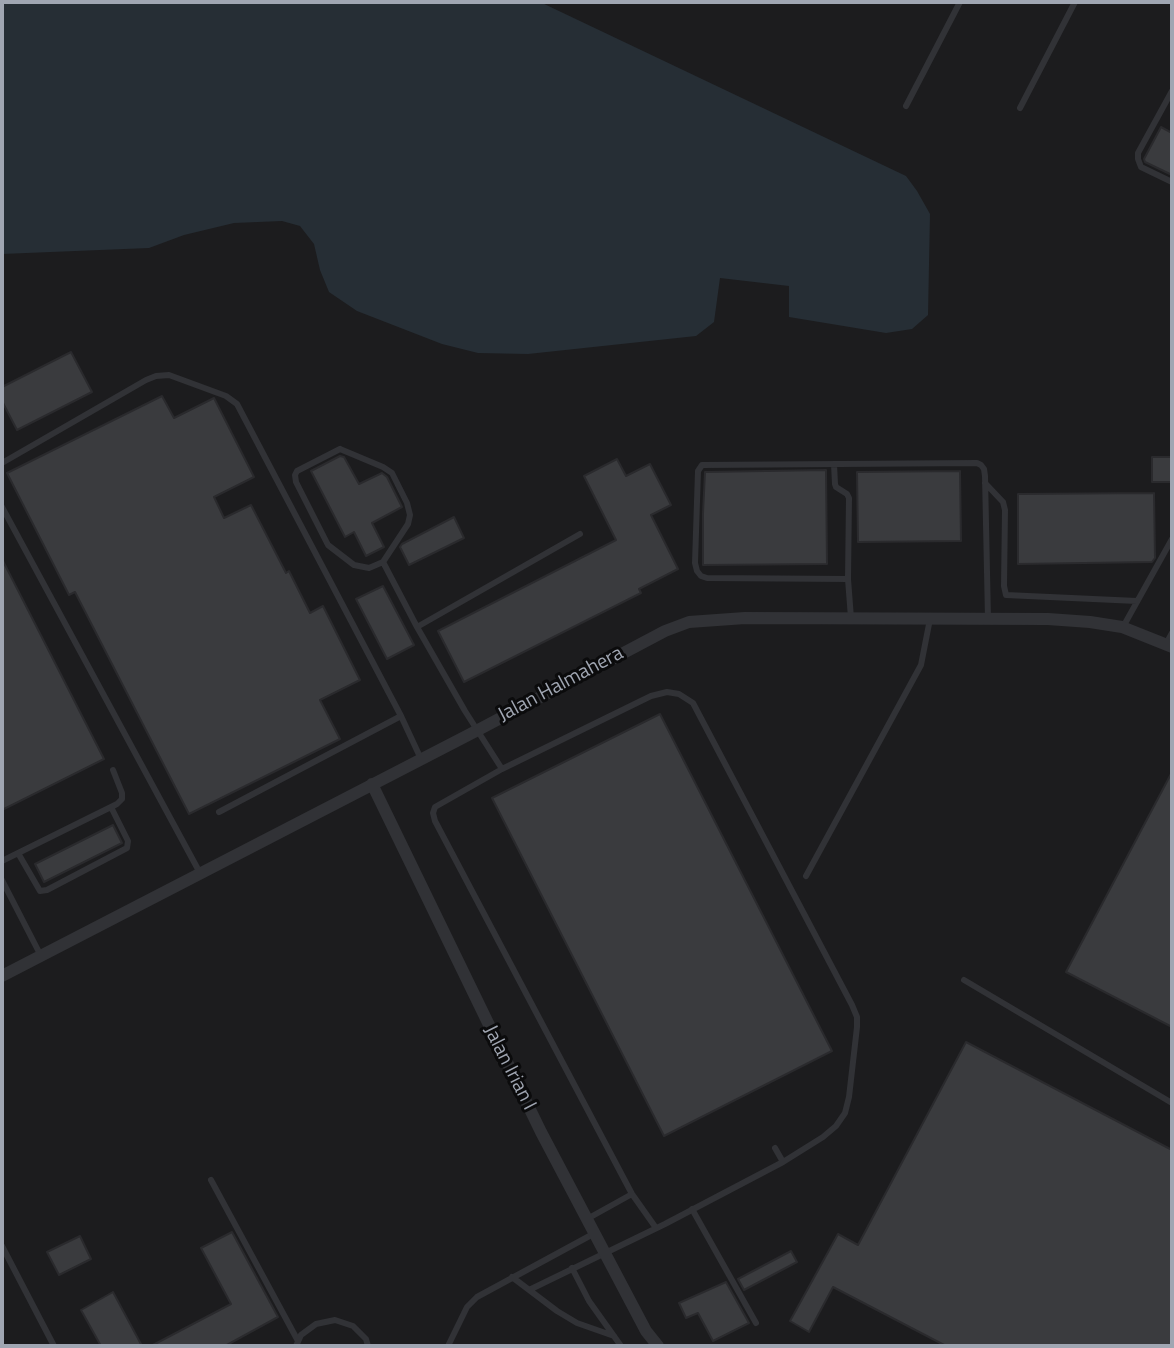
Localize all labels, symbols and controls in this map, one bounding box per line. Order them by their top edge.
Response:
street label: Jalan Halmahera [494,642,628,728]
street label: Jalan Irian I [477,1022,541,1114]

